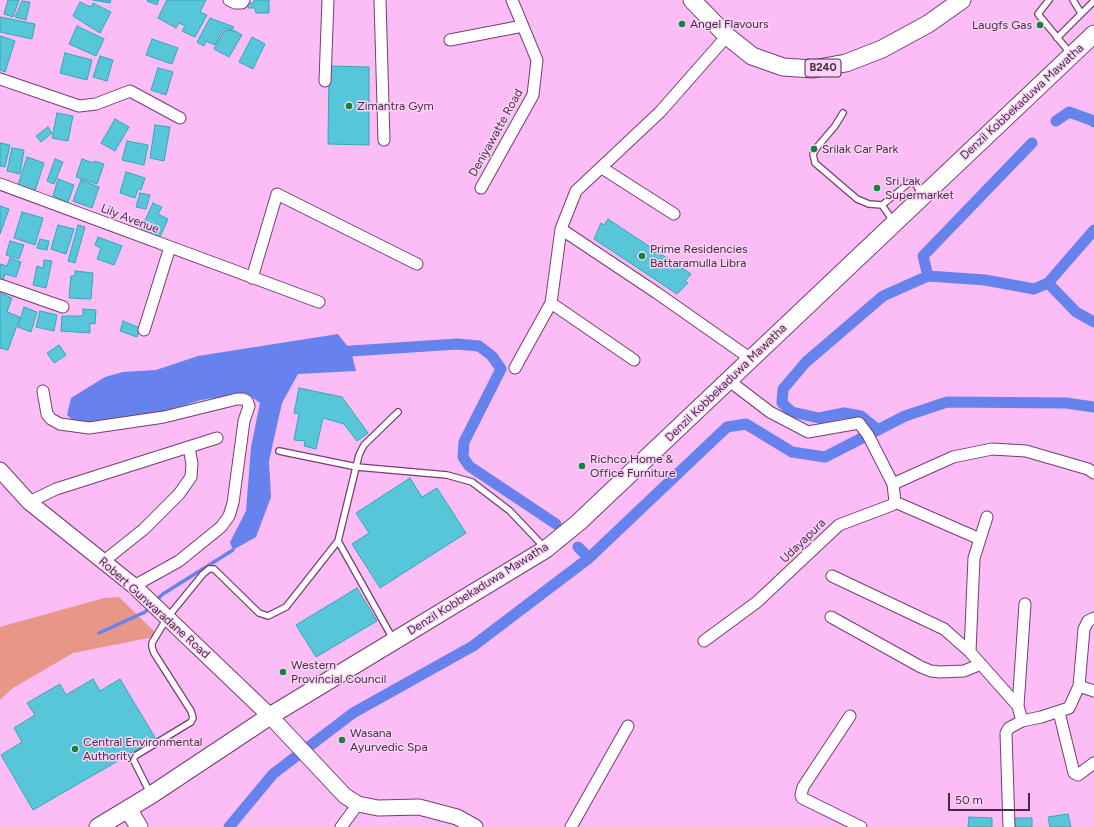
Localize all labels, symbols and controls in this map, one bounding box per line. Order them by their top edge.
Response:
place label: Angel Flavours [690,17,769,31]
place label: Laugfs Gas [972,18,1032,32]
marker: Angel Flavours [677,19,687,29]
marker: Laugfs Gas [1035,20,1045,30]
street label: Denzil Kobbekaduwa Mawatha [957,41,1087,163]
road number: B240 [805,59,841,77]
street label: Deniyawatte Road [466,87,526,179]
place label: Zimantra Gym [357,99,434,113]
marker: Zimantra Gym [344,101,354,111]
place label: Srilak Car Park [822,142,898,156]
marker: Srilak Car Park [809,144,819,154]
place label: Sri Lak Supermarket [885,174,954,202]
marker: Sri Lak Supermarket [872,183,882,193]
street label: Lily Avenue [99,201,161,237]
place label: Prime Residencies Battaramulla Libra [650,242,748,270]
marker: Prime Residencies Battaramulla Libra [637,251,647,261]
street label: Denzil Kobbekaduwa Mawatha [662,321,790,445]
place label: Richco Home & Office Furniture [590,452,675,480]
marker: Richco Home & Office Furniture [577,461,587,471]
street label: Udayapura [777,516,829,566]
street label: Denzil Kobbekaduwa Mawatha [405,540,551,638]
street label: Robert Gunwaradane Road [95,554,213,662]
place label: Western Provincial Council [291,658,386,686]
marker: Western Provincial Council [278,667,288,677]
place label: Wasana Ayurvedic Spa [350,726,428,754]
place label: Central Environmental Authority [83,735,202,763]
marker: Wasana Ayurvedic Spa [337,735,347,745]
marker: Central Environmental Authority [70,744,80,754]
scale bar [950,785,1032,811]
text: 50 m [955,793,983,807]

